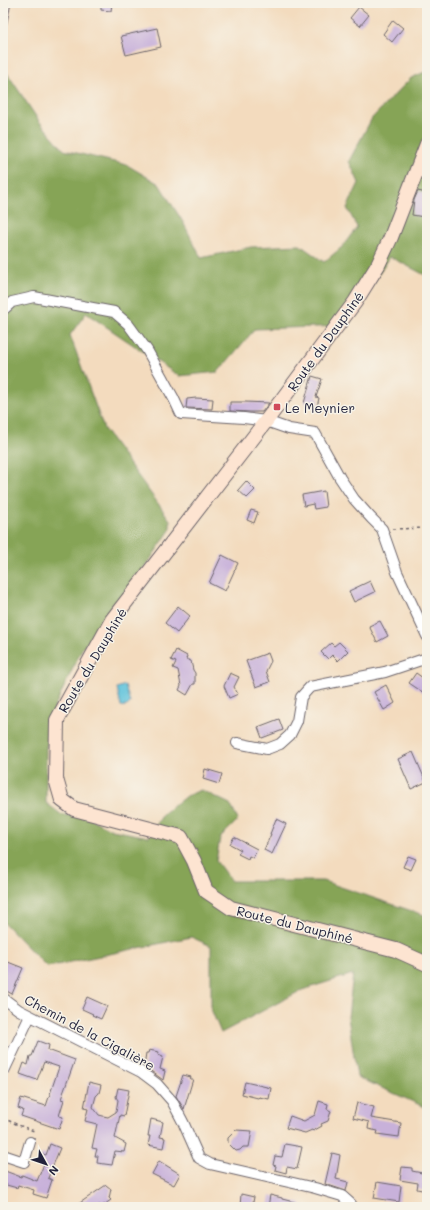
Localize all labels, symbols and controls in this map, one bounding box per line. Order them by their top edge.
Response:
street label: Route du Dauphiné [283,288,367,394]
place label: Le Meynier [285,399,355,416]
marker: Le Meynier [272,402,282,412]
street label: Route du Dauphiné [54,604,130,716]
street label: Route du Dauphiné [235,901,355,947]
street label: Chemin de la Cigalière [22,990,158,1074]
north arrow [26,1144,66,1184]
text: N [46,1163,62,1179]

